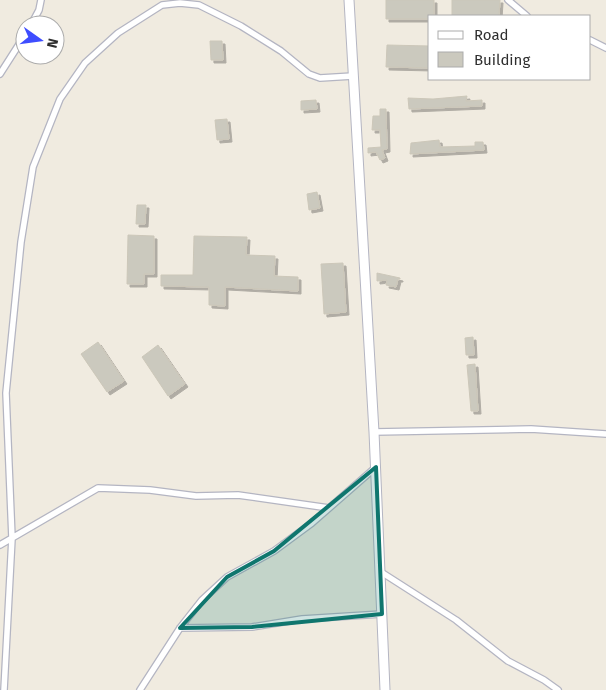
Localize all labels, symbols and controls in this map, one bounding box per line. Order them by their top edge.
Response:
north arrow [15,15,65,65]
legend [428,15,591,80]
text: Road [474,26,509,44]
text: N [43,36,62,50]
text: Building [474,51,530,69]

